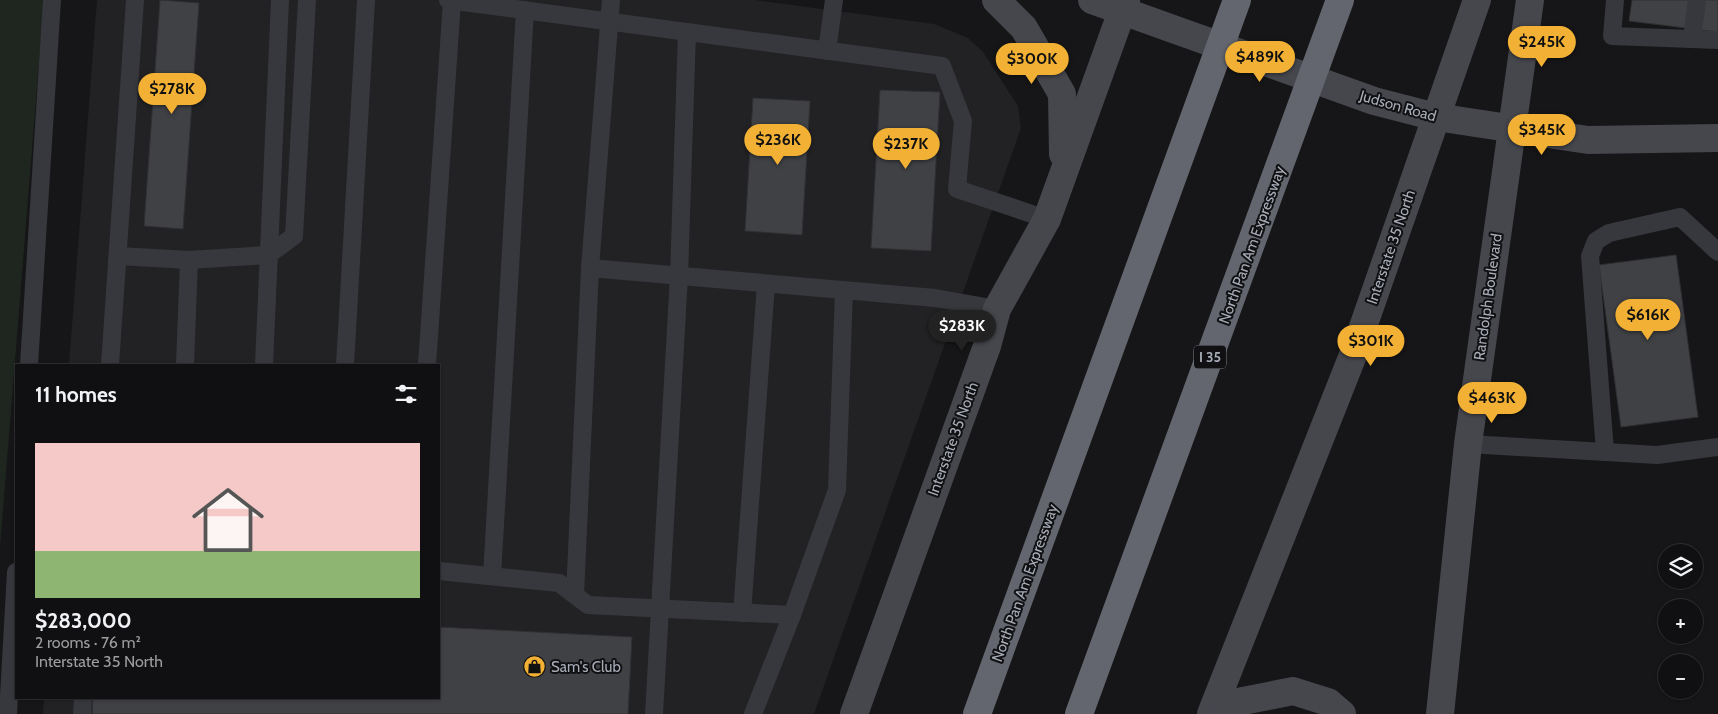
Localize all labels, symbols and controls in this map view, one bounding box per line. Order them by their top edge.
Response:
pin: $245K [1507,26,1577,68]
text: $245K [1519,32,1565,51]
pin: $489K [1225,41,1295,83]
pin: $300K [997,42,1067,85]
text: $489K [1236,47,1284,66]
text: $300K [1007,49,1057,68]
pin: $278K [137,72,207,115]
text: $278K [149,79,195,98]
street label: Judson Road [1357,86,1438,125]
pin: $345K [1507,114,1577,156]
text: $345K [1519,120,1565,139]
pin: $236K [743,124,813,166]
pin: $237K [871,128,941,170]
text: $236K [755,130,801,149]
text: $237K [884,134,928,153]
street label: North Pan Am Expressway [1215,163,1289,326]
street label: Interstate 35 North [1363,187,1419,307]
street label: Randolph Boulevard [1470,232,1506,362]
pin: $616K [1613,298,1683,341]
text: $616K [1626,305,1670,324]
pin: $283K [927,310,997,352]
text: $283K [939,316,985,335]
pin: $301K [1336,324,1406,367]
text: $301K [1348,331,1394,350]
road number: I 35 [1194,346,1226,368]
icon: filters [392,380,420,408]
street label: Interstate 35 North [924,380,982,498]
text: 11 homes [35,382,117,407]
pin: $463K [1457,382,1527,424]
text: $463K [1469,388,1515,407]
icon: home [183,475,273,565]
street label: North Pan Am Expressway [988,501,1062,664]
map controls [1658,544,1703,699]
button: layers [1658,544,1703,589]
button: + [1658,599,1703,644]
text: $283,000 [35,608,131,633]
text: 2 rooms · 76 m² [35,633,141,652]
text: Interstate 35 North [35,652,163,671]
button: − [1658,654,1703,699]
shop icon: Sam's Club [523,655,547,679]
place label: Sam's Club [551,658,621,676]

